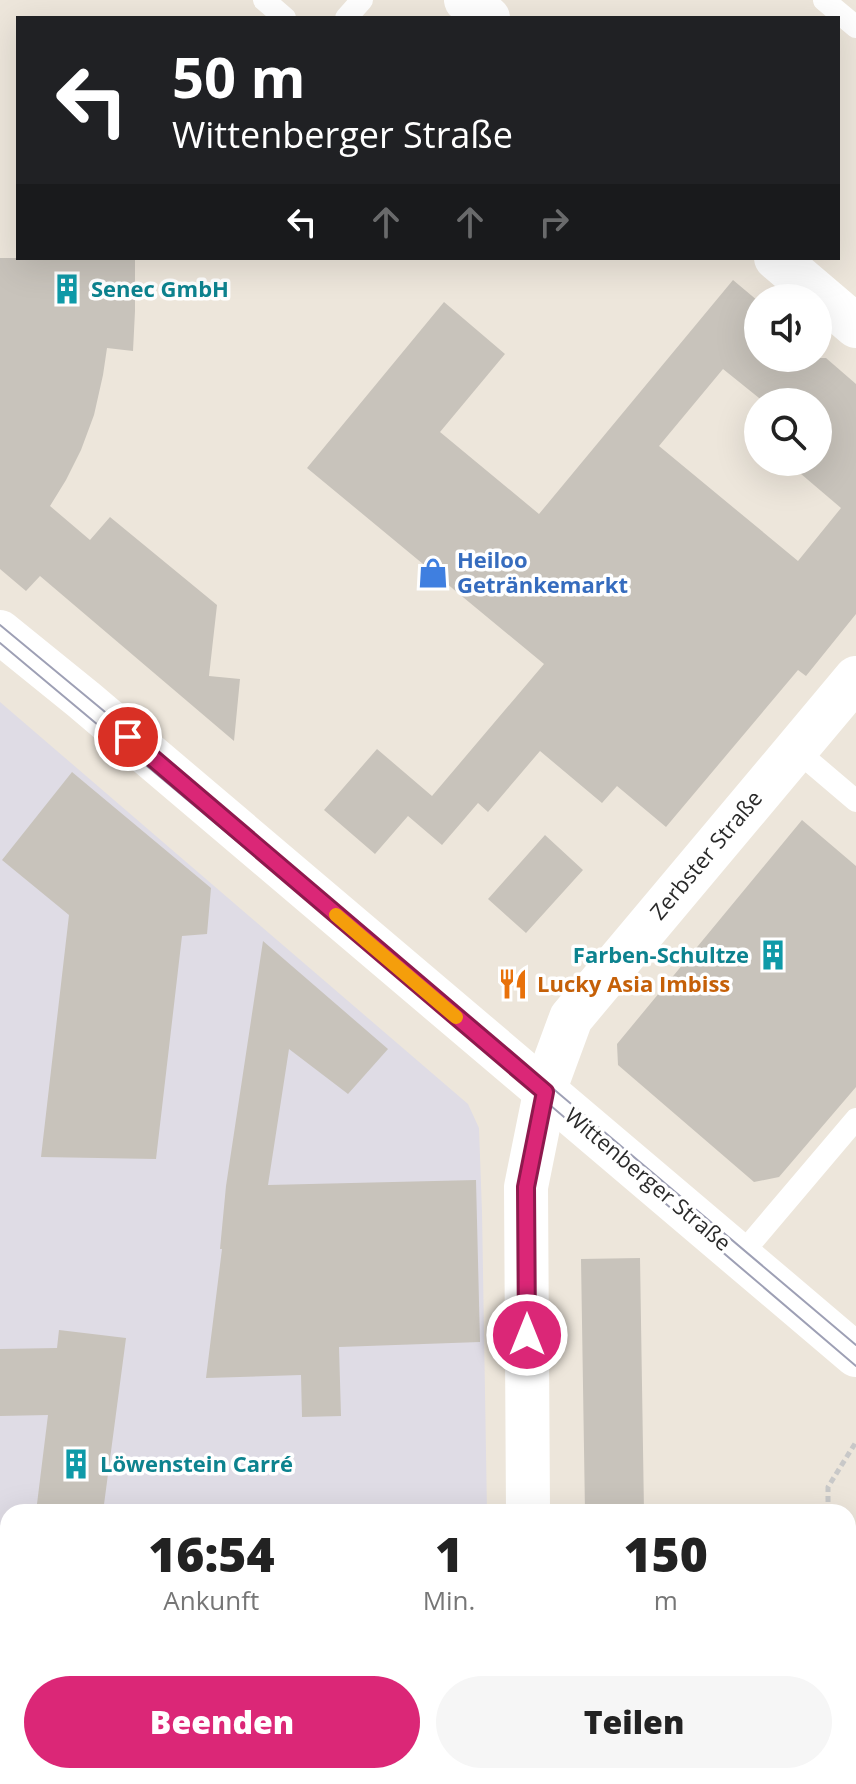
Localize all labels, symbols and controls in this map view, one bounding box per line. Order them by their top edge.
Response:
text: 50 m [172,38,306,114]
icon: left [40,48,144,152]
text: Wittenberger Straße [172,110,513,159]
icon: left [280,200,324,244]
icon: ahead [364,200,408,244]
icon: ahead [448,200,492,244]
icon: right [532,200,576,244]
building icon: Senec GmbH [50,272,84,306]
place label: Senec GmbH [91,273,229,303]
map controls [744,284,832,476]
button: sound [744,284,832,372]
button: search [744,388,832,476]
place label: Heiloo Getränkemarkt [457,544,628,599]
shop icon: Heiloo Getränkemarkt [416,556,450,590]
pin [94,703,162,771]
icon: arrive [106,715,150,759]
street label: Zerbster Straße [642,783,768,925]
building icon: Farben-Schultze [756,938,790,972]
place label: Farben-Schultze [573,939,749,969]
restaurant icon: Lucky Asia Imbiss [496,967,530,1001]
place label: Lucky Asia Imbiss [537,968,730,998]
street label: Wittenberger Straße [559,1100,738,1257]
position arrow [485,1293,569,1377]
building icon: Löwenstein Carré [59,1447,93,1481]
place label: Löwenstein Carré [100,1448,293,1478]
text: 16:54 [148,1521,275,1586]
text: 1 [435,1521,463,1586]
text: 150 [623,1521,708,1586]
text: Ankunft [163,1582,259,1618]
text: Min. [423,1582,475,1618]
text: m [654,1582,678,1618]
button: Beenden [24,1676,420,1768]
button: Teilen [436,1676,832,1768]

